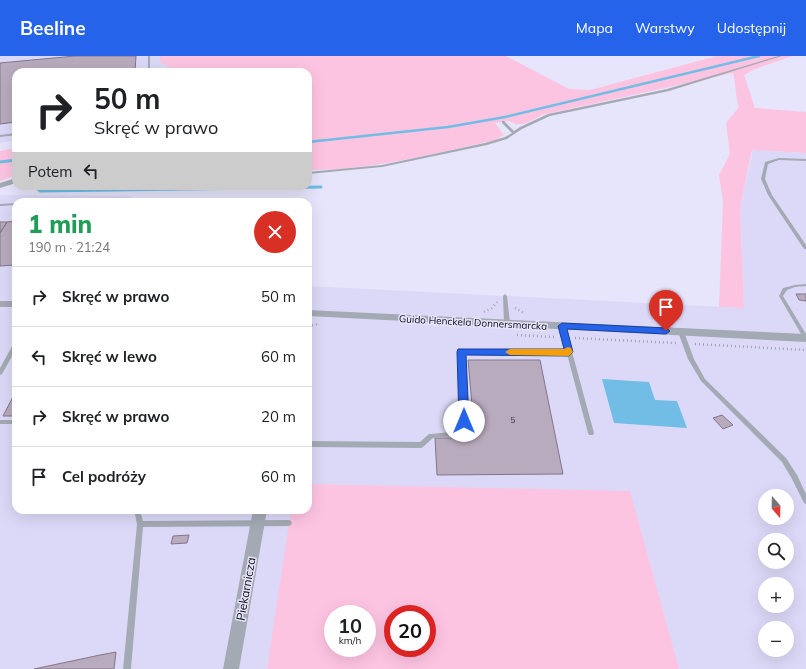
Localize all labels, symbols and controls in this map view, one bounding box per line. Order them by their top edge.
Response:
text: Beeline [20,16,86,40]
text: Mapa [576,19,613,37]
text: Warstwy [635,19,695,37]
text: Udostępnij [717,19,786,37]
text: 50 m [94,81,160,116]
icon: right [28,84,80,136]
text: Skręć w prawo [94,116,218,139]
icon: left [80,160,102,182]
text: Potem [28,162,72,181]
text: 1 min [28,209,92,239]
button: close [254,211,296,253]
text: 190 m · 21:24 [28,239,110,255]
icon: right [28,286,50,308]
text: Skręć w prawo [62,287,169,306]
text: 50 m [261,287,296,306]
pin [649,290,683,331]
icon: arrive [655,296,677,318]
street label: Guido Henckela Donnersmarcka [399,312,547,333]
icon: left [28,346,50,368]
text: Skręć w lewo [62,347,157,366]
text: 60 m [261,347,296,366]
position arrow [443,400,485,442]
icon: right [28,406,50,428]
text: Skręć w prawo [62,407,169,426]
text: 20 m [261,407,296,426]
house number: 5 [511,415,516,425]
icon: arrive [28,466,50,488]
text: Cel podróży [62,467,146,486]
text: 60 m [261,467,296,486]
north arrow [758,489,794,525]
map controls [758,489,794,657]
button: search [758,533,794,569]
street label: Piekarnicza [233,556,258,622]
button: + [758,577,794,613]
speed limit sign: 20 [384,605,436,657]
text: 10 [338,613,362,638]
button: − [758,621,794,657]
text: km/h [339,634,361,647]

